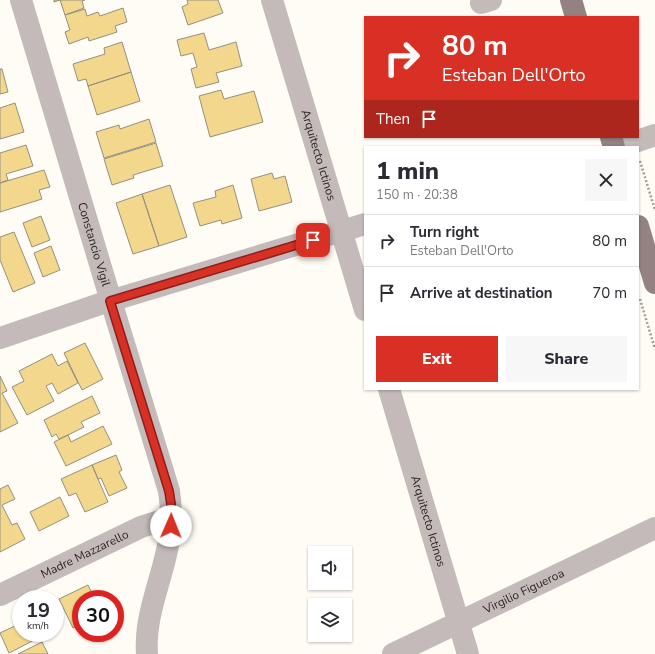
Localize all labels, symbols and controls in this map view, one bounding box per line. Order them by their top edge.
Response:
text: 80 m [442,27,508,65]
icon: right [376,32,428,84]
text: Esteban Dell'Orto [442,63,585,87]
street label: Arquitecto Ictinos [297,108,340,203]
icon: arrive [418,108,440,130]
text: Then [376,109,410,129]
text: 1 min [376,155,439,187]
button: close [585,159,627,201]
text: 150 m · 20:38 [376,186,458,204]
street label: Constancio Vigil [74,200,114,289]
text: Turn right [410,222,479,242]
pin [296,223,330,257]
icon: arrive [302,229,324,251]
icon: right [376,230,398,252]
text: 80 m [592,231,627,251]
text: Esteban Dell'Orto [410,242,514,260]
icon: arrive [376,282,398,304]
text: Arrive at destination [410,283,553,303]
text: 70 m [592,283,627,303]
button: Exit [376,336,498,382]
button: Share [506,336,627,382]
street label: Arquitecto Ictinos [407,474,450,569]
position arrow [150,505,192,547]
street label: Madre Mazzarello [38,526,132,582]
map controls [308,546,352,642]
button: sound [308,546,352,590]
street label: Virgilio Figueroa [480,565,567,618]
speed limit sign: 30 [72,590,124,642]
text: 19 [26,597,50,624]
button: layers [308,598,352,642]
text: km/h [27,619,49,633]

